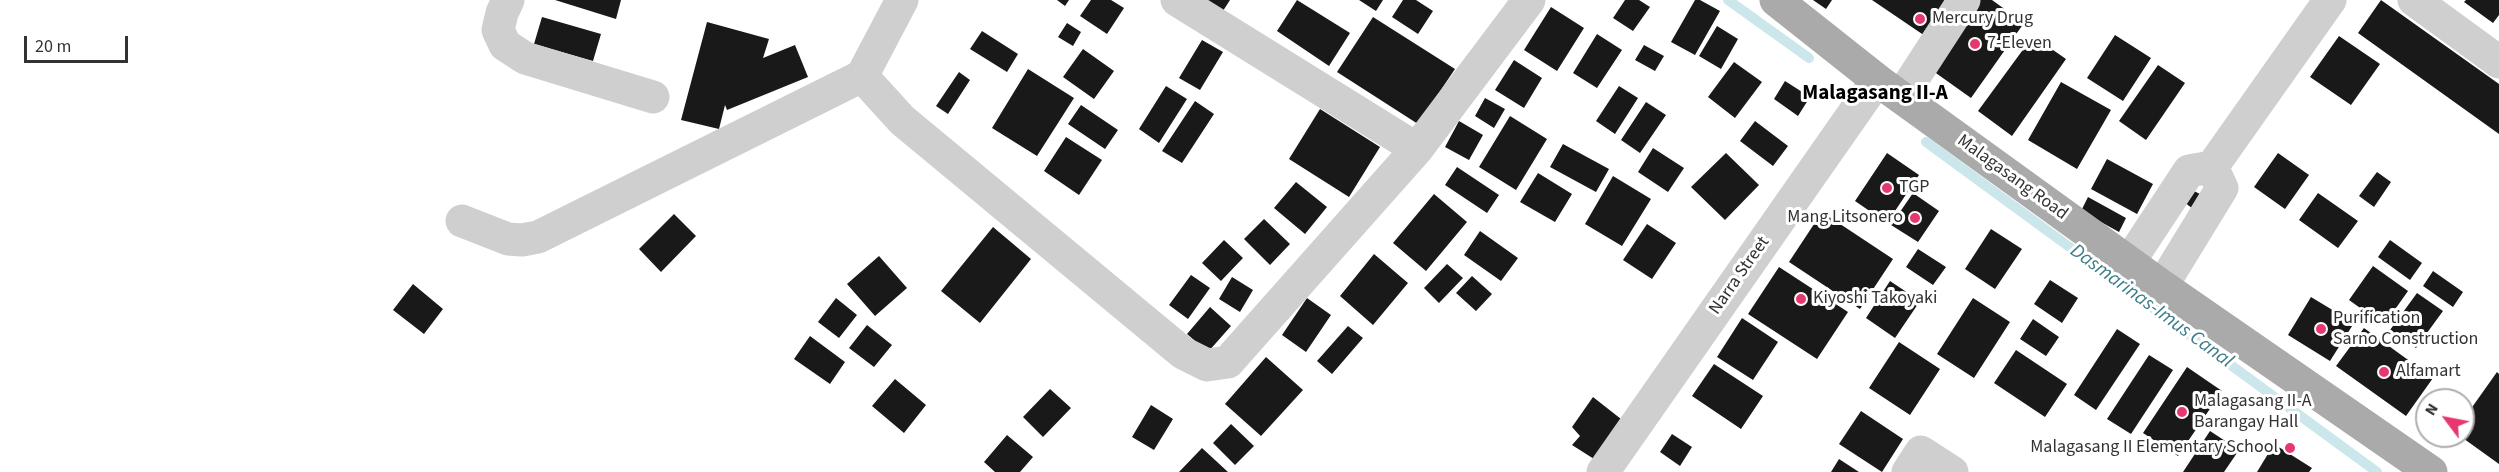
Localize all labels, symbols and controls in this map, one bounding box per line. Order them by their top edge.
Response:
place label: Mercury Drug [1932,8,2033,30]
marker: Mercury Drug [1913,12,1927,26]
scale bar [27,24,130,62]
place label: 7-Eleven [1987,33,2052,55]
text: 20 m [35,34,71,59]
marker: 7-Eleven [1968,37,1982,51]
district label: Malagasang II-A [1802,81,1948,107]
street label: Malagasang Road [1952,131,2072,225]
place label: TGP [1899,177,1930,199]
marker: TGP [1880,181,1894,195]
place label: Mang Litsonero [1787,207,1903,229]
marker: Mang Litsonero [1908,211,1922,225]
street label: Narra Street [1705,233,1775,319]
water label: Dasmarinas-Imus Canal [2065,240,2237,374]
place label: Kiyoshi Takoyaki [1813,288,1937,310]
marker: Kiyoshi Takoyaki [1794,292,1808,306]
place label: Purification Sarno Construction [2333,308,2478,350]
marker: Purification Sarno Construction [2314,322,2328,336]
place label: Alfamart [2396,361,2461,383]
marker: Alfamart [2377,365,2391,379]
north arrow [2415,388,2475,448]
place label: Malagasang II-A Barangay Hall [2194,391,2312,434]
text: N [2419,399,2444,420]
marker: Malagasang II-A Barangay Hall [2175,405,2189,419]
place label: Malagasang II Elementary School [2030,437,2278,459]
marker: Malagasang II Elementary School [2283,441,2297,455]

